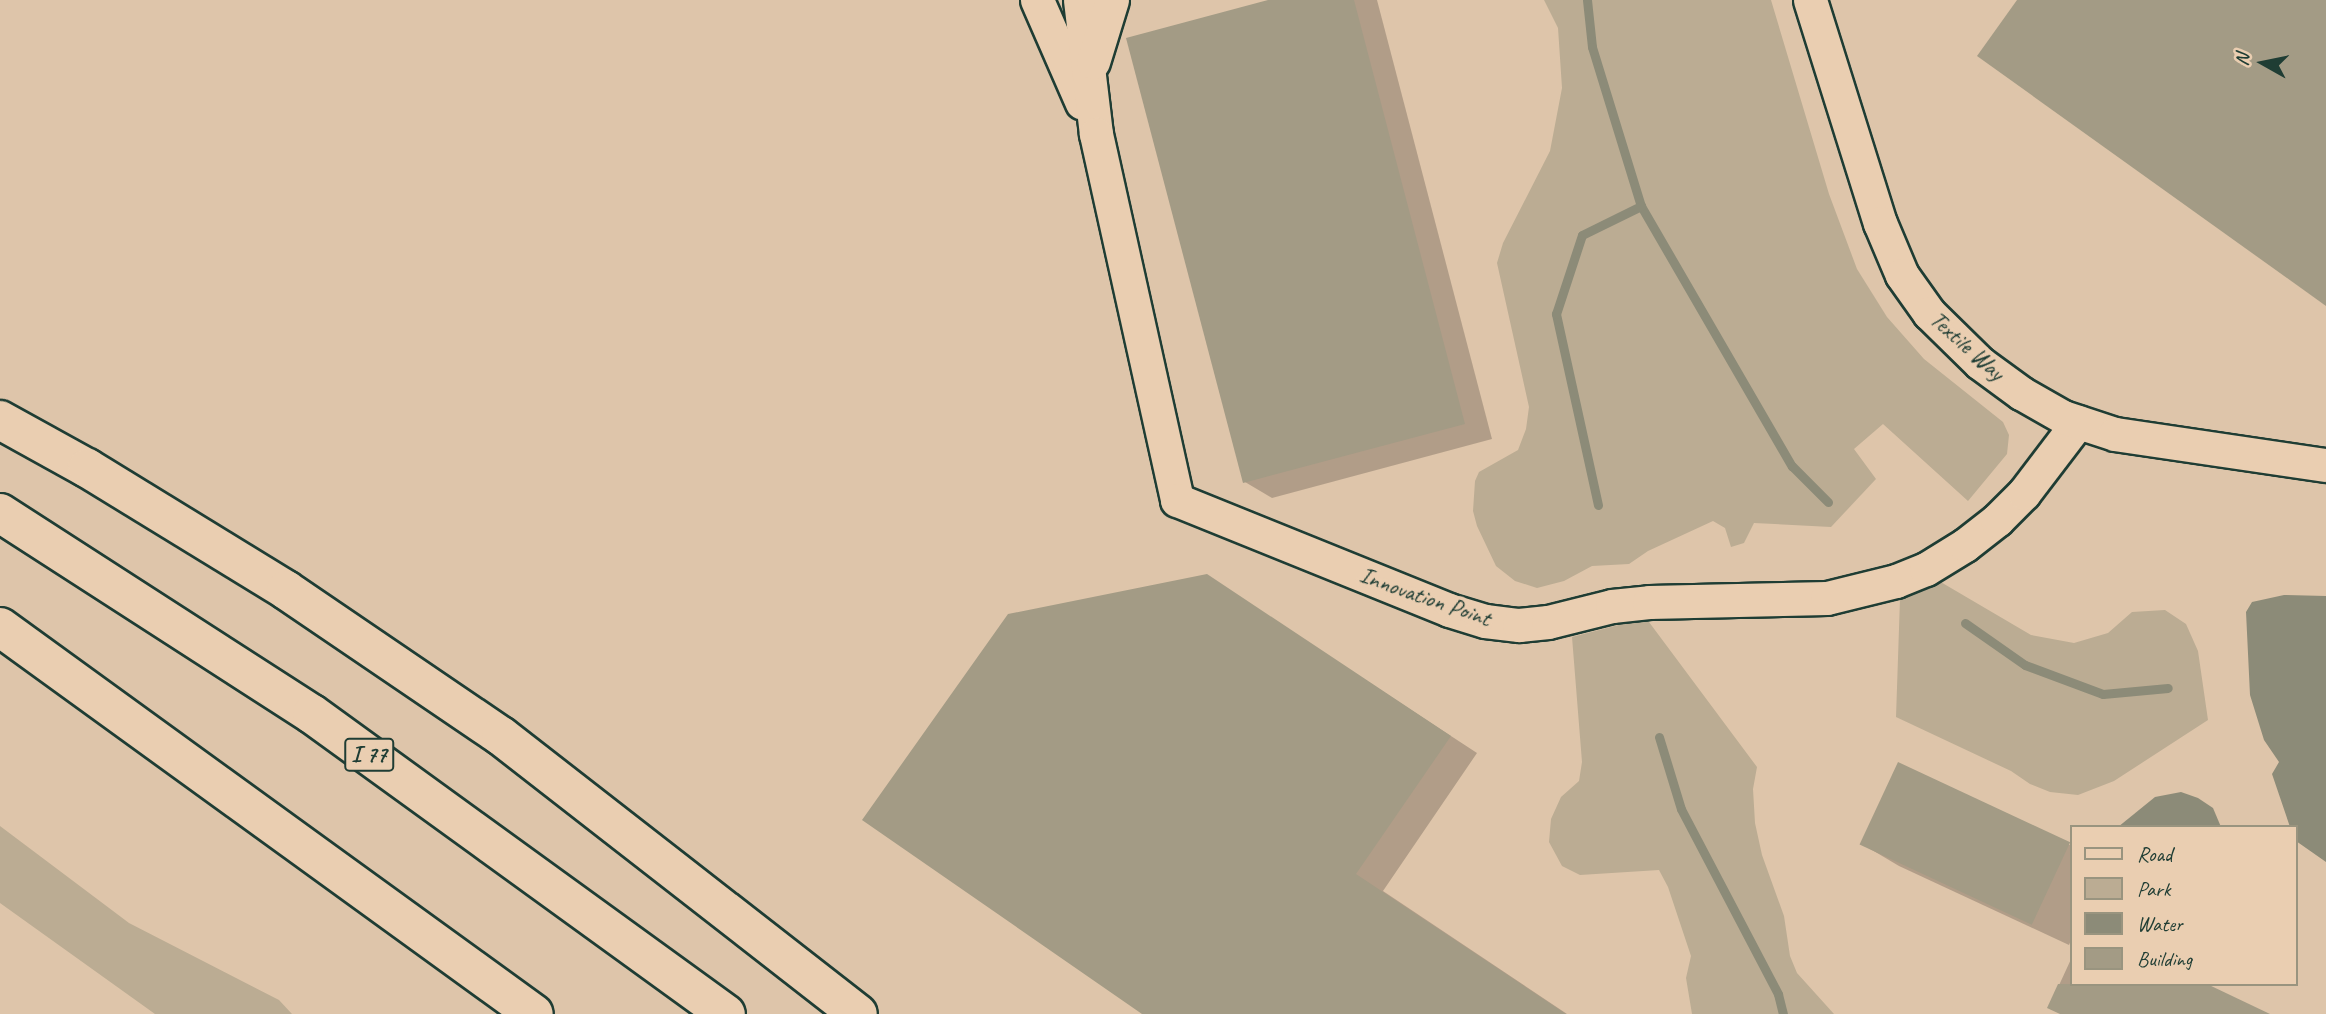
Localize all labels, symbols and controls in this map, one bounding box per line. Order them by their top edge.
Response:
north arrow [2228,28,2298,98]
text: N [2229,52,2255,67]
street label: Textile Way [1924,305,2010,387]
street label: Innovation Point [1356,561,1494,633]
road number: I 77 [343,736,395,775]
legend [2070,825,2298,986]
text: Road [2137,841,2172,867]
text: Park [2137,876,2170,902]
text: Water [2137,911,2183,937]
text: Building [2137,946,2192,972]

